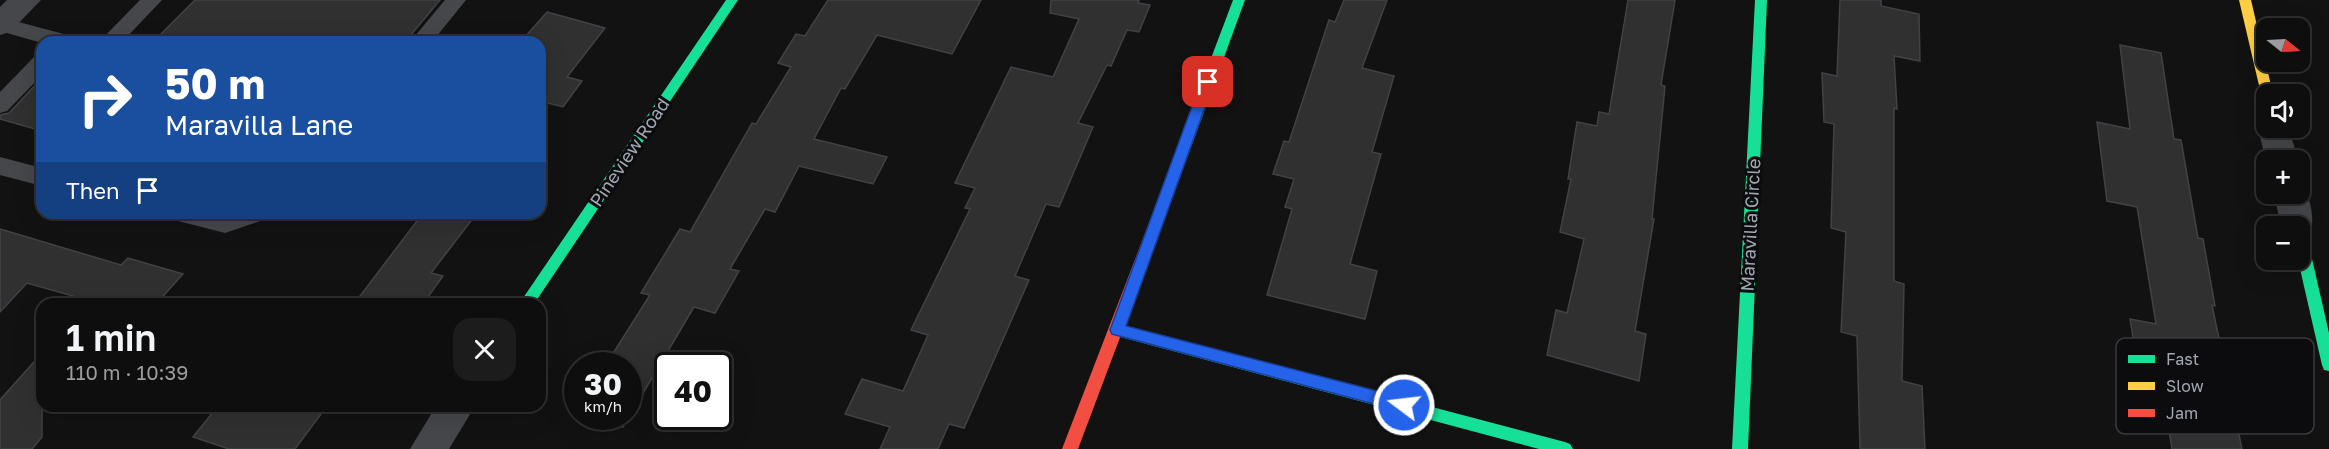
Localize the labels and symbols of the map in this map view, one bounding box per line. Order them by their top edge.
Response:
north arrow [2256,18,2310,72]
pin [1182,56,1233,107]
street label: Pineview Road [585,94,673,210]
street label: Maravilla Circle [1736,158,1764,292]
legend [2116,338,2314,434]
text: Fast [2166,349,2199,369]
speed limit sign: 40 [654,352,732,430]
position arrow [1372,373,1436,437]
text: Slow [2166,376,2204,396]
text: Jam [2166,403,2198,423]

